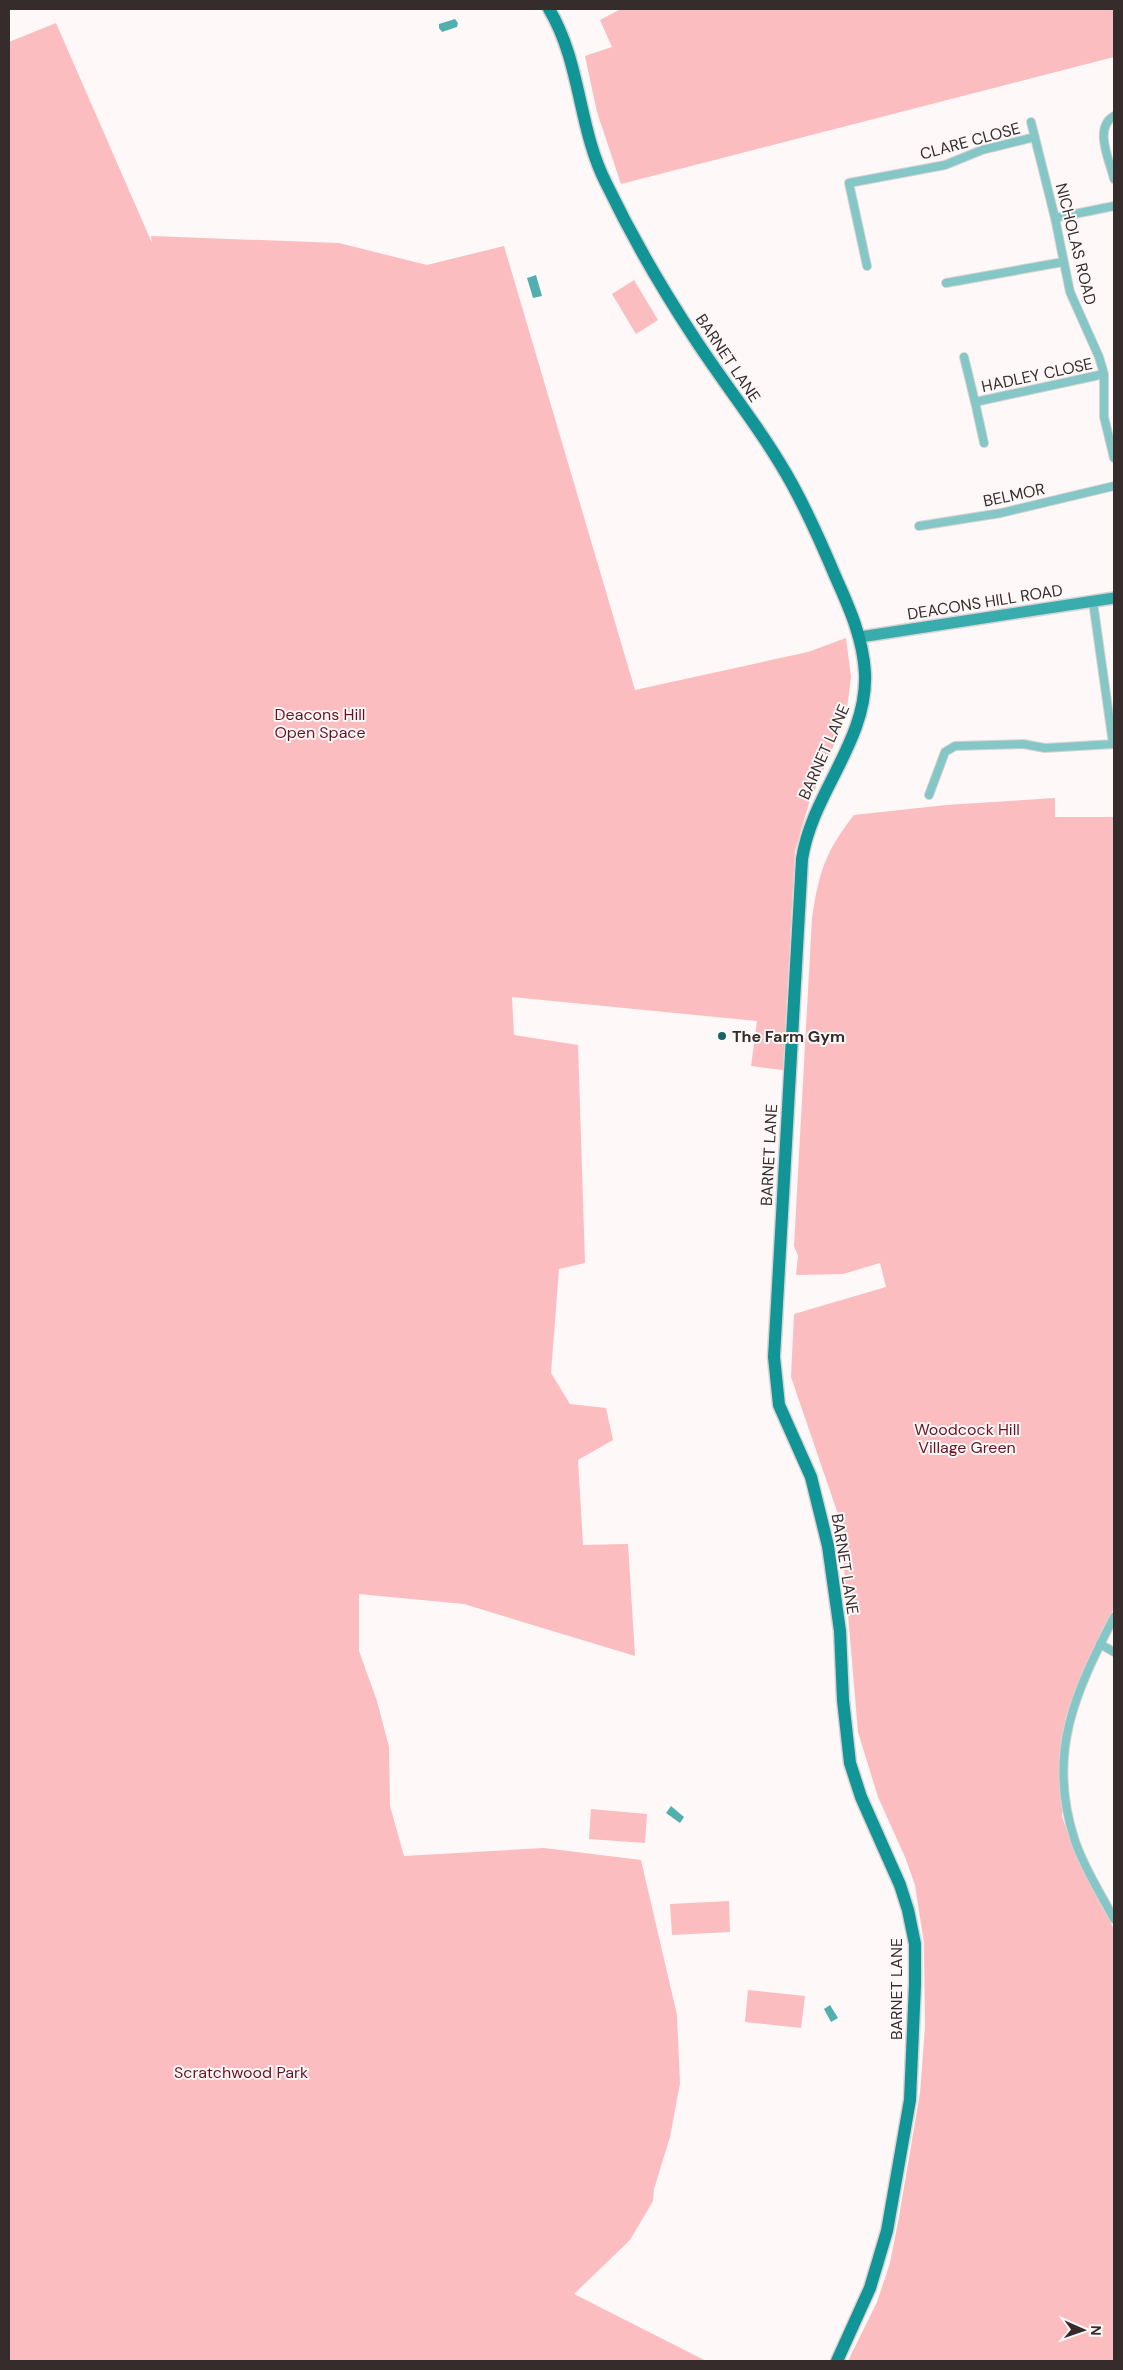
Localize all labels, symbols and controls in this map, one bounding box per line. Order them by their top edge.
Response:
street label: CLARE CLOSE [918,118,1022,164]
street label: NICHOLAS ROAD [1051,181,1101,307]
street label: BARNET LANE [691,310,765,406]
street label: HADLEY CLOSE [979,353,1095,397]
street label: BELMOR [981,478,1047,512]
street label: DEACONS HILL ROAD [906,579,1064,625]
street label: BARNET LANE [794,701,854,803]
park label: Deacons Hill Open Space [274,704,366,743]
place label: The Farm Gym [732,1026,845,1047]
marker: The Farm Gym [716,1030,728,1042]
street label: BARNET LANE [756,1103,782,1207]
park label: Woodcock Hill Village Green [914,1419,1020,1458]
street label: BARNET LANE [827,1512,863,1616]
street label: BARNET LANE [886,1938,907,2040]
park label: Scratchwood Park [174,2062,308,2083]
north arrow [1058,2305,1108,2355]
text: N [1087,2325,1105,2336]

